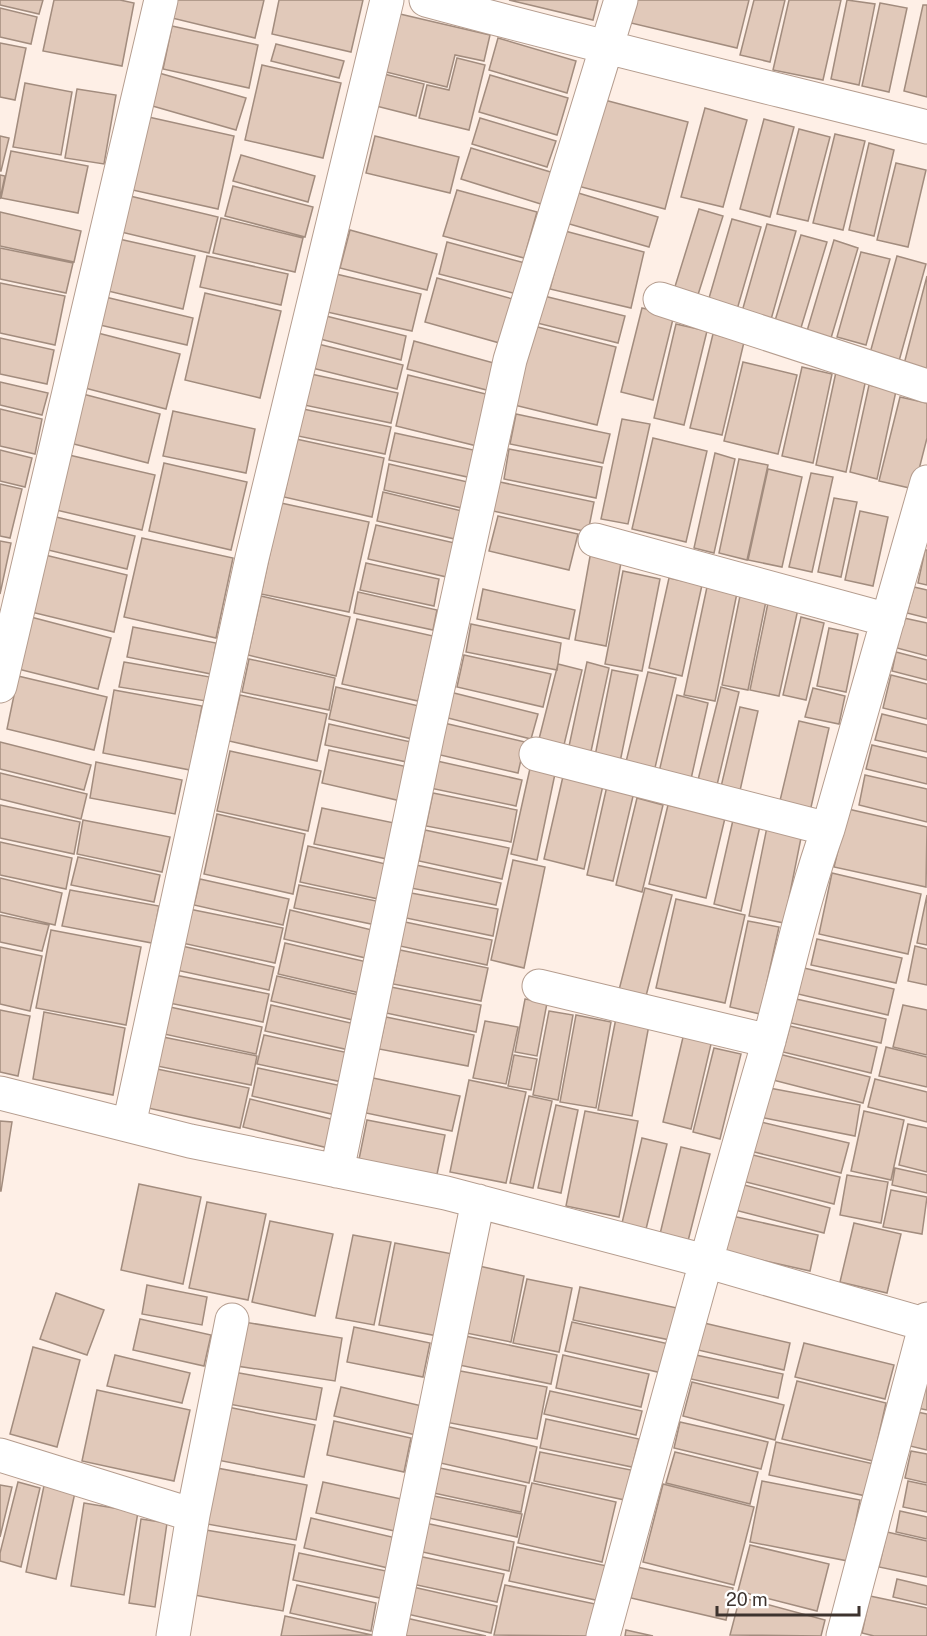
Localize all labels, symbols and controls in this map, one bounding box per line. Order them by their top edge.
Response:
scale bar [717,1579,860,1617]
text: 20 m [726,1589,768,1610]

